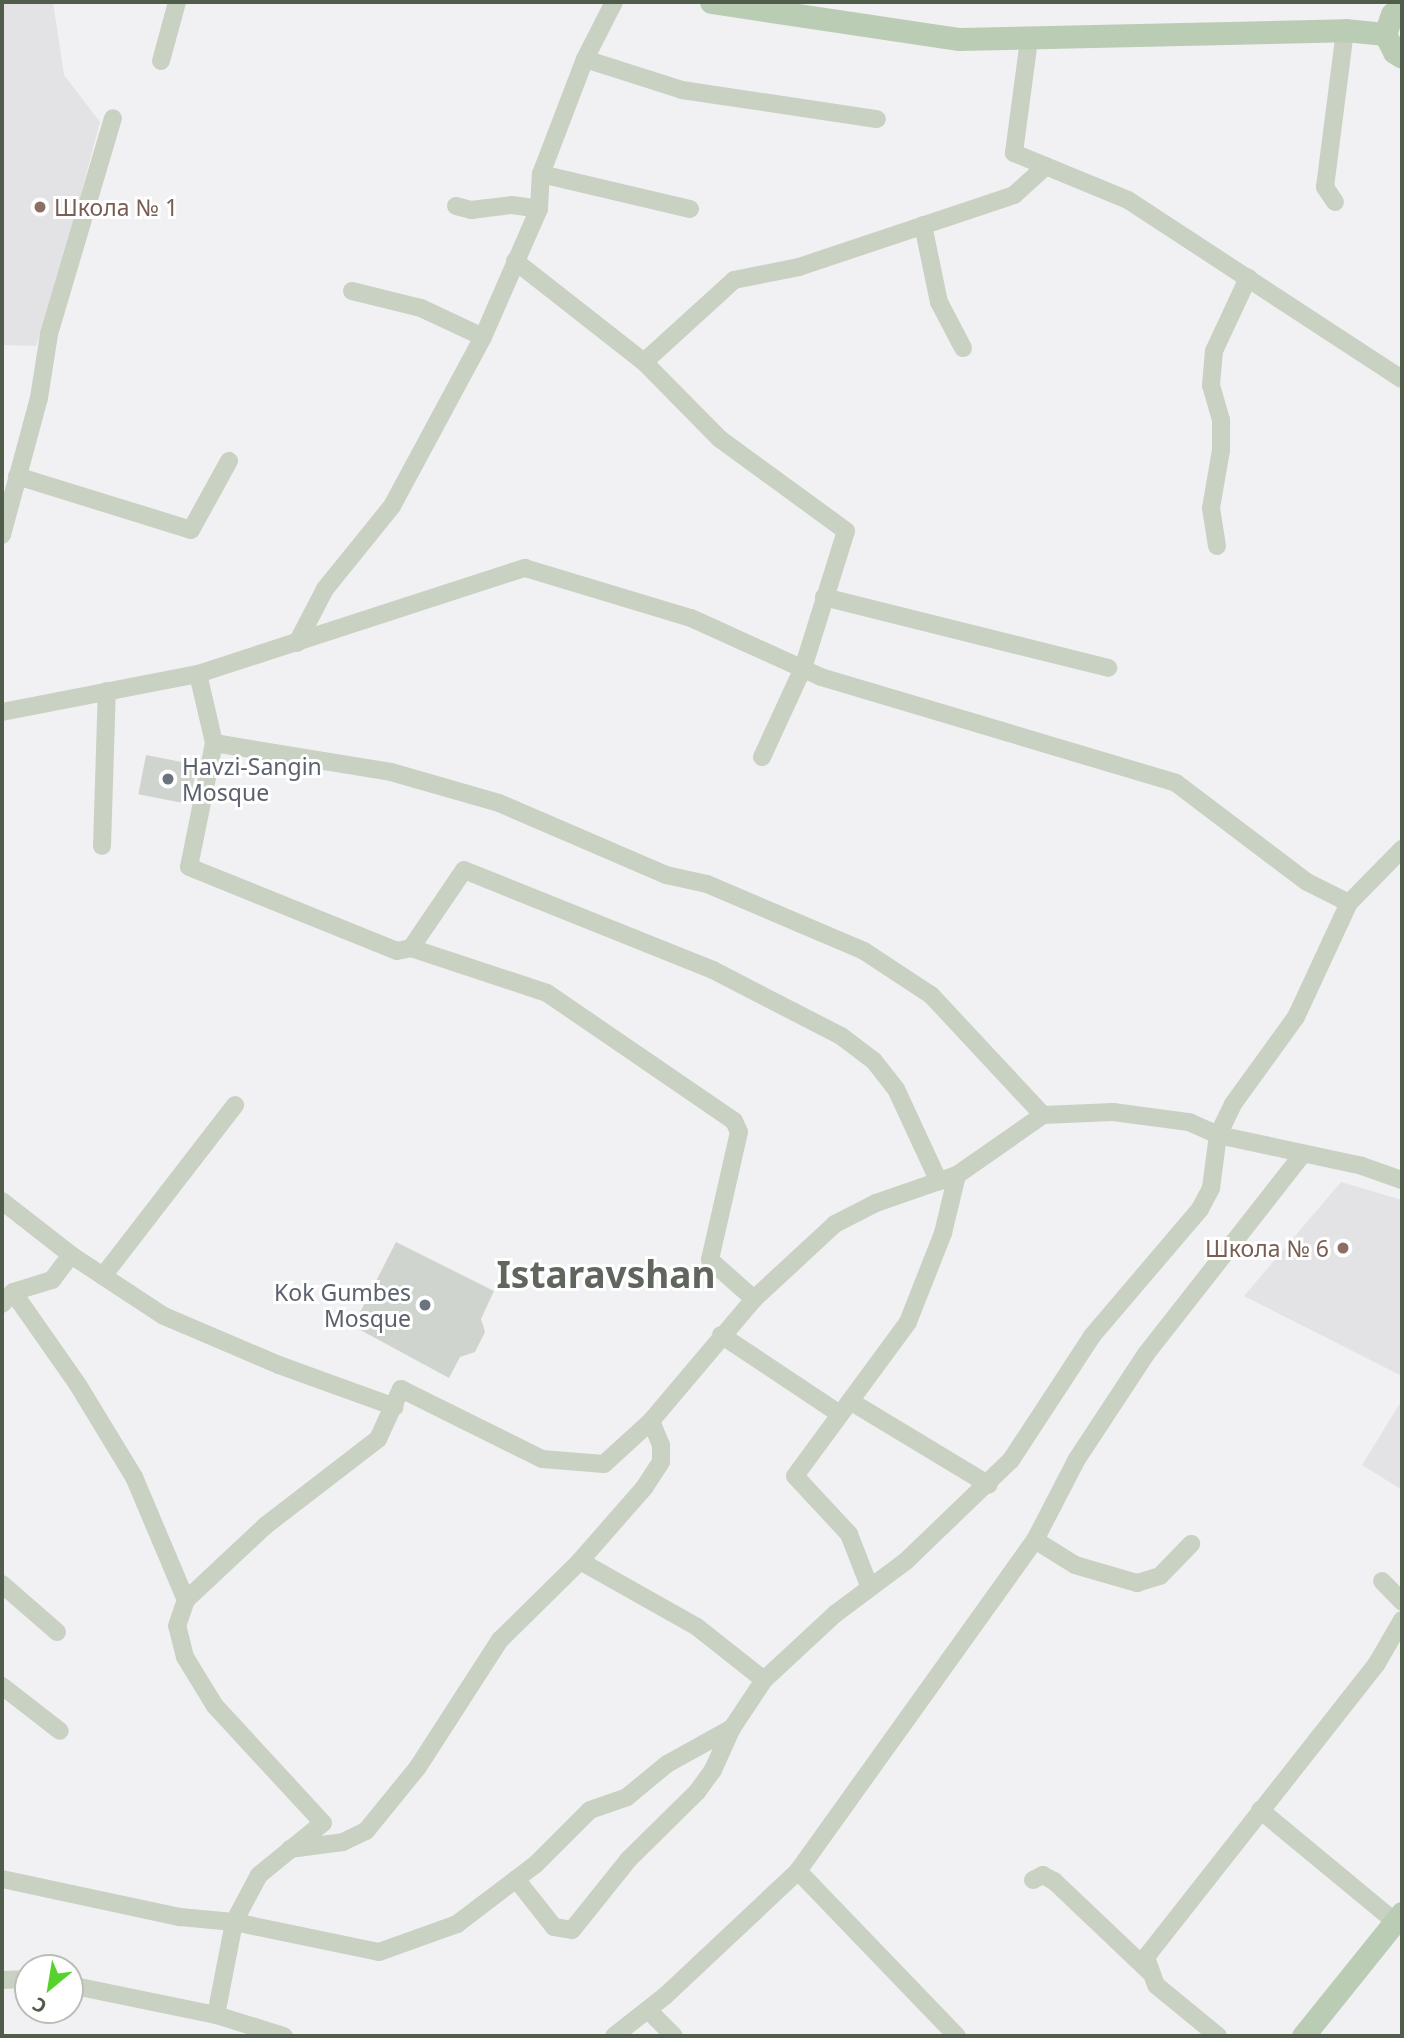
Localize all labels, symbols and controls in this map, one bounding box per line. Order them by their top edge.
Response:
place label: Школа № 1 [54,193,178,221]
marker: Школа № 1 [32,199,48,215]
place label: Havzi-Sangin Mosque [182,752,322,806]
marker: Havzi-Sangin Mosque [160,771,176,787]
place label: Школа № 6 [1205,1234,1329,1262]
marker: Школа № 6 [1335,1240,1351,1256]
district label: Istaravshan [496,1252,716,1296]
place label: Kok Gumbes Mosque [274,1278,411,1332]
marker: Kok Gumbes Mosque [417,1297,433,1313]
north arrow [14,1954,84,2024]
text: С [28,1991,51,2020]

